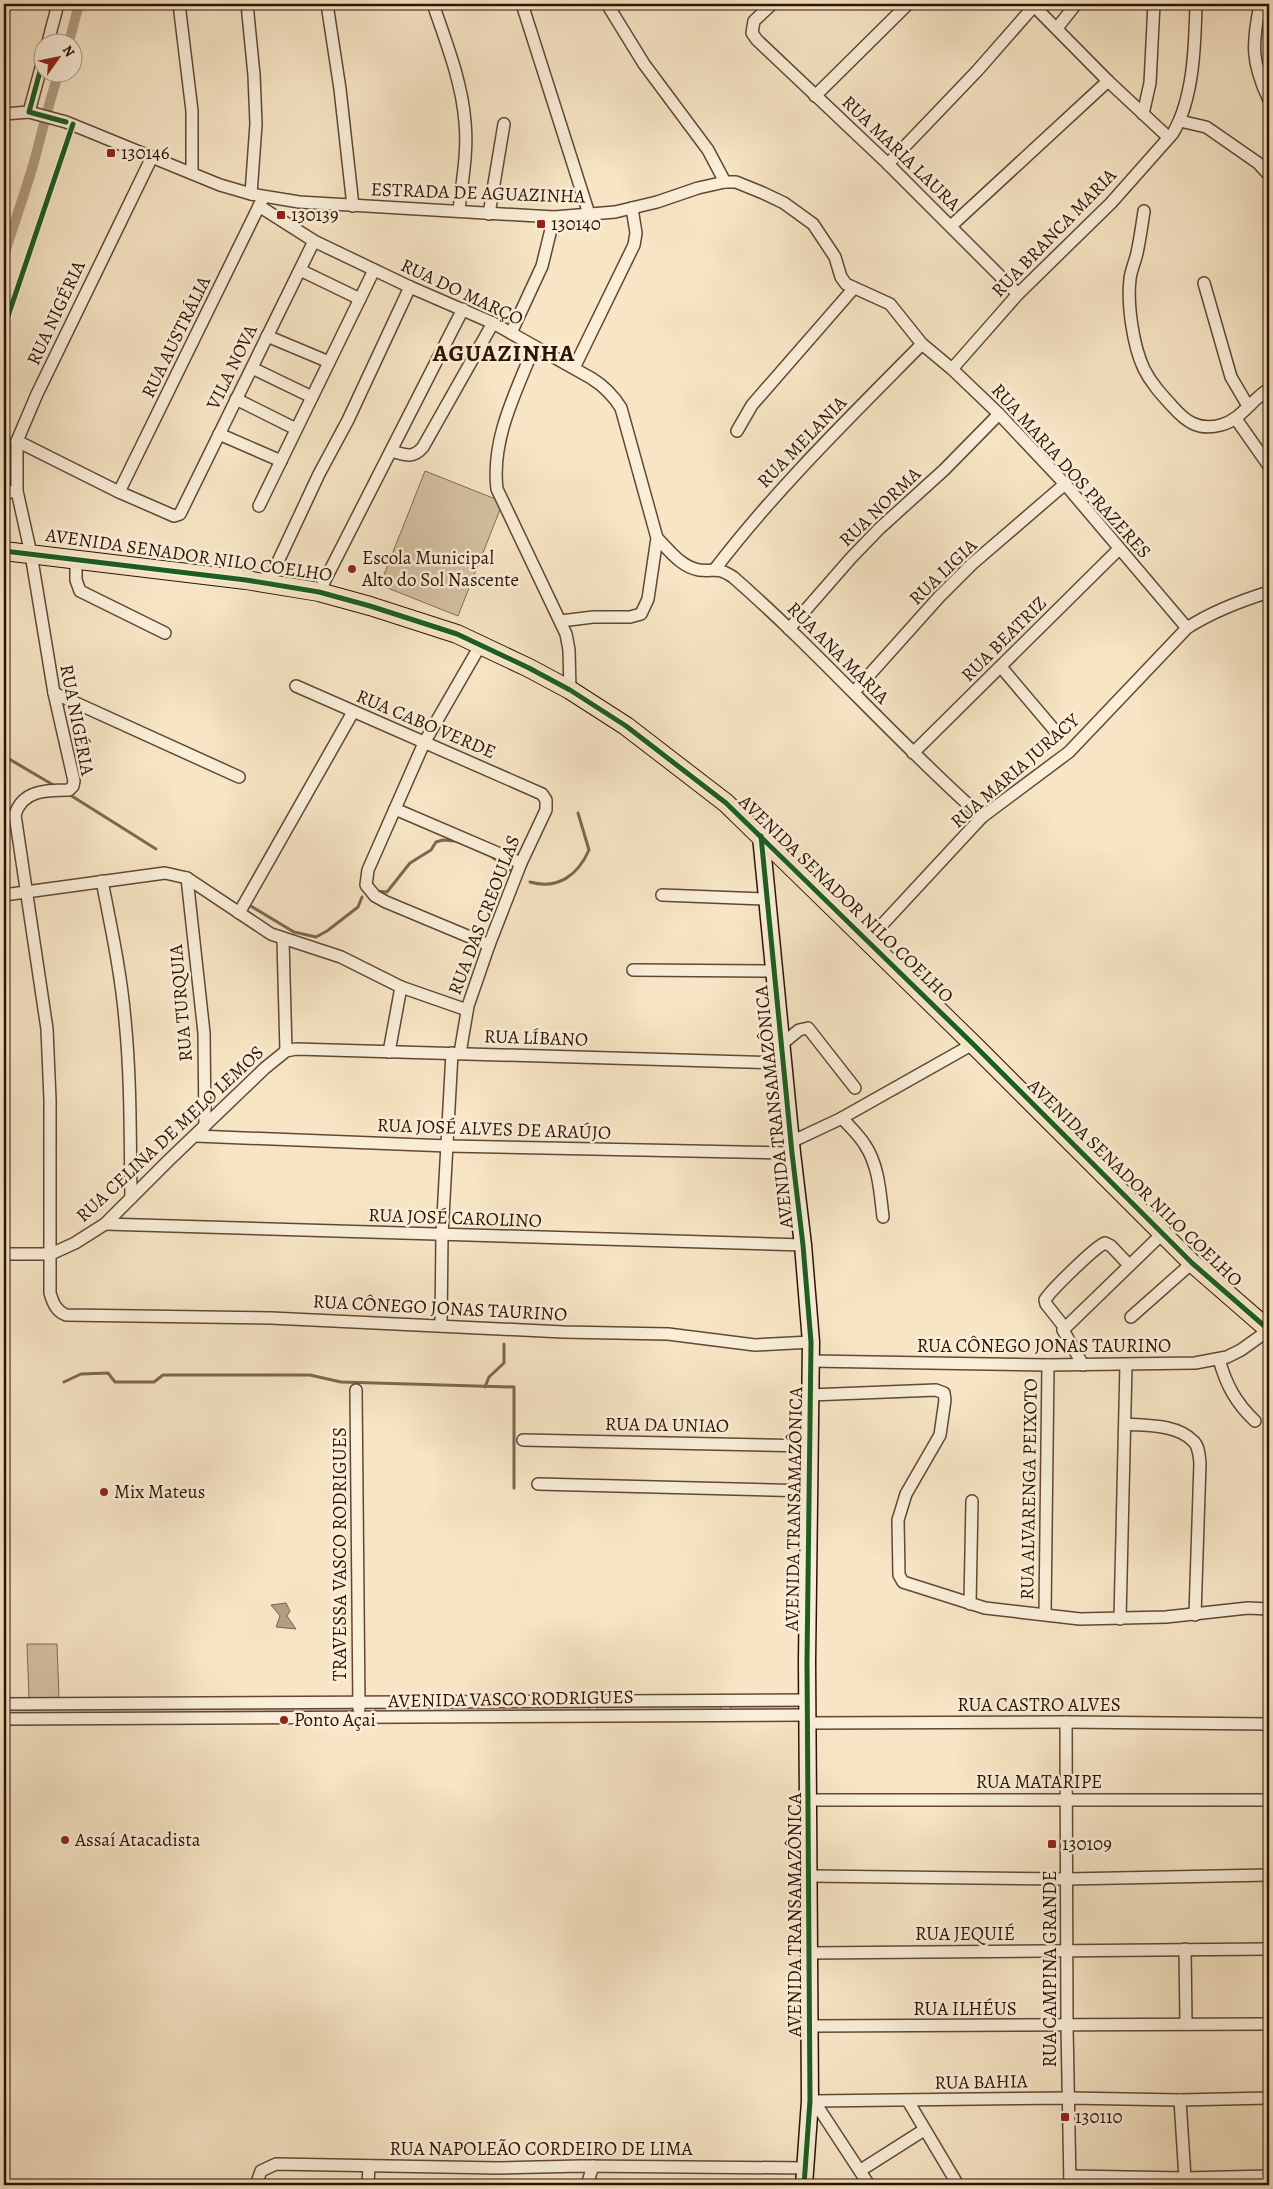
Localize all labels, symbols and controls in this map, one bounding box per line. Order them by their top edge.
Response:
north arrow [32,32,82,82]
text: N [58,42,79,61]
street label: RUA MARIA LAURA [836,90,967,217]
place label: 130146 [121,140,170,166]
marker: 130146 [105,147,117,159]
street label: RUA BRANCA MARIA [986,162,1123,303]
street label: ESTRADA DE AGUAZINHA [370,176,587,210]
place label: 130139 [291,202,339,228]
marker: 130139 [275,209,287,221]
place label: 130140 [551,211,601,237]
marker: 130140 [535,218,547,230]
street label: RUA DO MARÇO [396,252,528,332]
street label: RUA NIGÉRIA [20,256,92,370]
street label: RUA AUSTRÁLIA [135,271,217,402]
street label: VILA NOVA [200,319,264,415]
district label: AGUAZINHA [432,337,575,369]
street label: RUA MARIA DOS PRAZERES [985,378,1157,564]
street label: RUA MELANIA [751,390,853,494]
street label: RUA NORMA [833,461,927,553]
street label: AVENIDA SENADOR NILO COELHO [43,522,334,588]
street label: RUA LIGIA [903,532,983,611]
place label: Escola Municipal Alto do Sol Nascente [361,545,519,593]
marker: Escola Municipal Alto do Sol Nascente [346,563,358,575]
street label: RUA BEATRIZ [955,590,1053,688]
street label: RUA ANA MARIA [781,596,895,710]
street label: RUA NIGÉRIA [53,662,101,779]
street label: RUA CABO VERDE [352,683,500,765]
street label: RUA MARIA JURACY [945,707,1086,834]
street label: AVENIDA SENADOR NILO COELHO [732,788,959,1009]
street label: RUA DAS CREOULAS [442,832,526,998]
street label: RUA TURQUIA [163,942,199,1063]
street label: AVENIDA TRANSAMAZÔNICA [748,983,800,1231]
street label: RUA LÍBANO [483,1023,589,1053]
street label: RUA CELINA DE MELO LEMOS [70,1040,270,1228]
street label: AVENIDA SENADOR NILO COELHO [1021,1072,1248,1293]
street label: RUA JOSÉ ALVES DE ARAÚJO [377,1112,611,1146]
street label: RUA JOSÉ CAROLINO [368,1202,542,1234]
street label: RUA CÔNEGO JONAS TAURINO [312,1288,568,1328]
street label: RUA CÔNEGO JONAS TAURINO [917,1333,1171,1359]
street label: RUA ALVARENGA PEIXOTO [1014,1378,1044,1600]
street label: AVENIDA TRANSAMAZÔNICA [779,1386,809,1632]
street label: RUA DA UNIAO [605,1411,729,1439]
street label: TRAVESSA VASCO RODRIGUES [327,1427,353,1681]
place label: Mix Mateus [114,1479,206,1505]
marker: Mix Mateus [98,1486,110,1498]
street label: AVENIDA VASCO RODRIGUES [387,1684,634,1714]
street label: RUA CASTRO ALVES [957,1692,1121,1718]
place label: Ponto Açai [294,1707,376,1733]
marker: Ponto Açai [278,1714,290,1726]
street label: RUA MATARIPE [976,1769,1102,1795]
street label: AVENIDA TRANSAMAZÔNICA [782,1792,808,2038]
place label: Assaí Atacadista [74,1827,201,1853]
place label: 130109 [1062,1831,1112,1857]
marker: Assaí Atacadista [59,1834,71,1846]
marker: 130109 [1046,1838,1058,1850]
street label: RUA CAMPINA GRANDE [1037,1870,1063,2068]
street label: RUA JEQUIÉ [915,1921,1015,1947]
street label: RUA ILHÉUS [913,1996,1017,2022]
street label: RUA BAHIA [934,2068,1029,2096]
place label: 130110 [1075,2104,1123,2130]
marker: 130110 [1059,2111,1071,2123]
street label: RUA NAPOLEÃO CORDEIRO DE LIMA [389,2136,693,2162]

